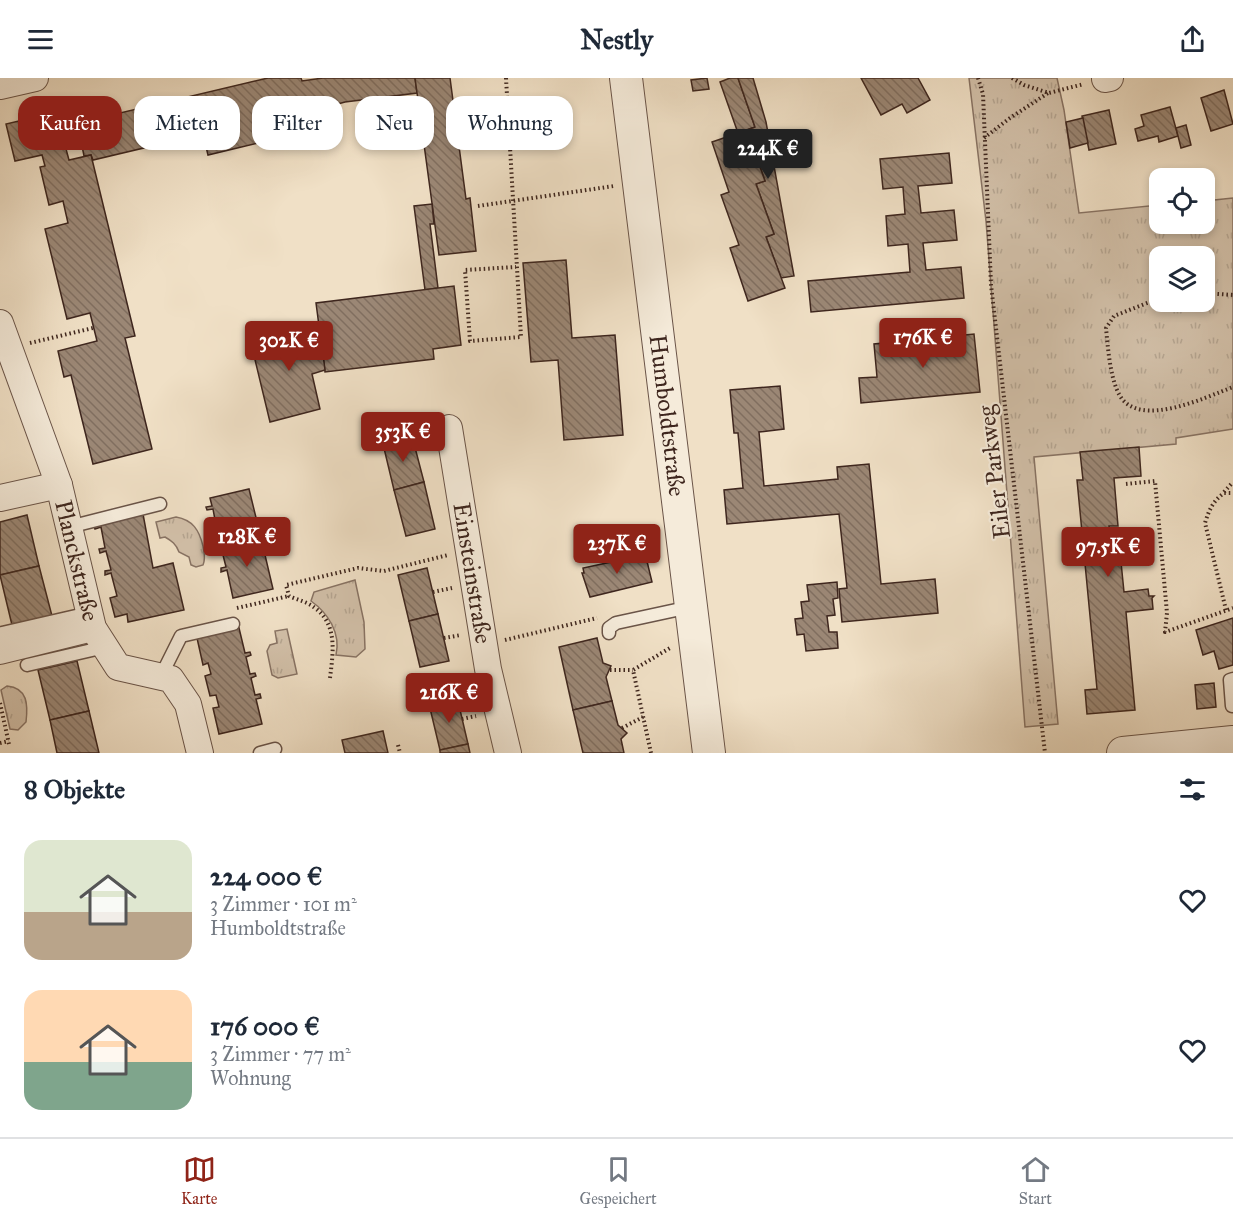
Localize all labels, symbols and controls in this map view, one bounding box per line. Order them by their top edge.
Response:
icon: menu [24,23,57,56]
text: Nestly [580,23,653,56]
icon: share [1176,23,1209,56]
chip: Kaufen [18,96,122,150]
chip: Mieten [134,96,240,150]
chip: Filter [252,96,343,150]
chip: Neu [355,96,434,150]
chip: Wohnung [446,96,573,150]
pin: 224K € [719,129,817,180]
text: 224K € [737,136,799,160]
map controls [1149,168,1215,312]
button: locate [1149,168,1215,234]
button: layers [1149,246,1215,312]
pin: 176K € [874,318,972,369]
pin: 302K € [240,321,338,372]
text: 176K € [893,325,953,349]
text: 302K € [259,328,319,352]
street label: Humboldtstraße [643,333,692,498]
street label: Eiler Parkweg [971,403,1017,541]
pin: 353K € [354,412,452,463]
text: 353K € [375,419,431,443]
street label: Planckstraße [48,497,106,624]
street label: Einsteinstraße [446,500,499,646]
pin: 128K € [198,517,296,568]
text: 128K € [217,524,277,548]
pin: 237K € [568,524,666,575]
pin: 97.5K € [1053,527,1163,578]
text: 237K € [587,531,647,555]
text: 97.5K € [1076,534,1140,558]
pin: 216K € [400,673,498,724]
text: 216K € [420,680,478,704]
text: 8 Objekte [24,773,125,805]
icon: filters [1176,773,1209,806]
text: 224 000 € [210,860,322,892]
icon: home [72,864,144,936]
icon: heart [1176,884,1209,917]
text: 3 Zimmer · 101 m² [210,892,357,916]
text: Humboldtstraße [210,916,346,940]
text: 176 000 € [210,1010,320,1042]
icon: home [72,1014,144,1086]
icon: heart [1176,1034,1209,1067]
text: 3 Zimmer · 77 m² [210,1042,351,1066]
text: Wohnung [210,1066,291,1090]
tab: Karte [181,1153,217,1208]
tab: Gespeichert [580,1153,657,1208]
tab: Start [1019,1153,1052,1208]

